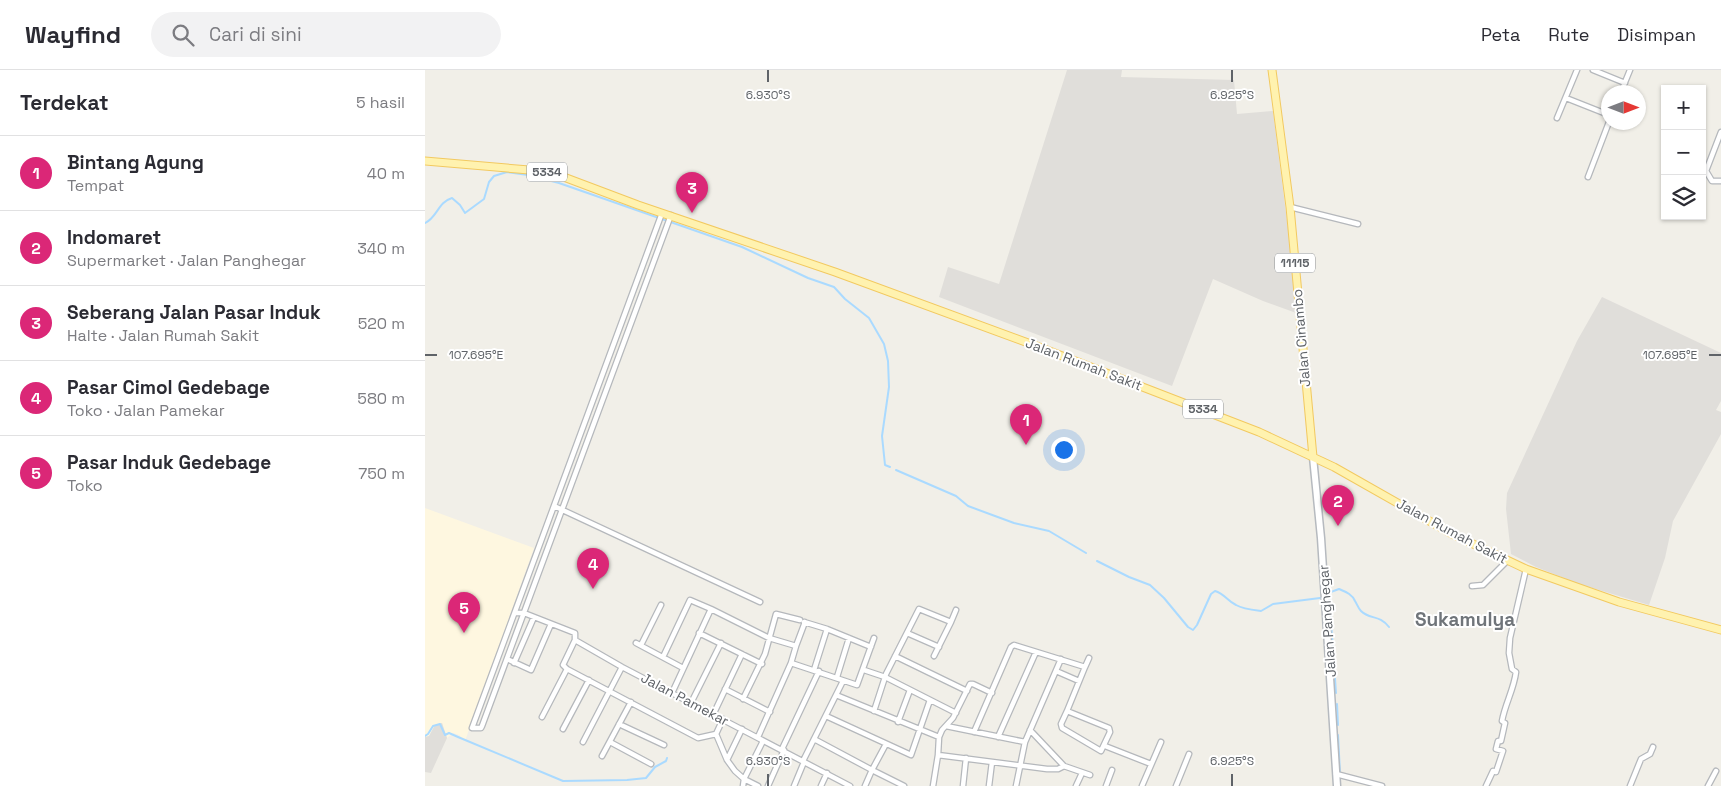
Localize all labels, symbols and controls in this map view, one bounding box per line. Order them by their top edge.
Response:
search box [151,12,501,57]
text: Wayfind [25,19,121,50]
icon: search [169,21,197,49]
text: Cari di sini [209,22,302,47]
text: Peta [1481,23,1520,46]
text: Rute [1548,23,1589,46]
text: Disimpan [1617,23,1696,46]
north arrow [1601,85,1646,130]
map controls [1661,85,1706,220]
button: + [1661,85,1706,130]
text: 6.930°S [746,87,790,103]
text: 6.925°S [1210,87,1254,103]
text: Terdekat [20,89,109,116]
text: 5 hasil [356,92,405,113]
button: − [1661,130,1706,175]
text: Bintang Agung [67,150,204,175]
road number: 5334 [527,162,567,181]
text: 1 [32,163,40,184]
text: 40 m [367,163,405,184]
pin: 3 [676,172,708,213]
text: Tempat [67,175,124,196]
button: layers [1661,175,1706,220]
text: Indomaret [67,225,161,250]
text: 2 [31,238,41,259]
text: 340 m [357,238,405,259]
text: Supermarket · Jalan Panghegar [67,250,306,271]
road number: 11115 [1275,254,1315,272]
street label: Jalan Cinambo [1288,288,1314,388]
text: Seberang Jalan Pasar Induk [67,300,321,325]
text: 3 [31,313,41,334]
text: 520 m [358,313,405,334]
text: Halte · Jalan Rumah Sakit [67,325,259,346]
street label: Jalan Rumah Sakit [1023,333,1145,395]
text: 107.695°E [449,347,504,363]
text: 107.695°E [1643,347,1698,363]
text: Pasar Cimol Gedebage [67,375,270,400]
text: 4 [31,388,41,409]
text: 580 m [357,388,405,409]
road number: 5334 [1183,399,1223,418]
text: Toko · Jalan Pamekar [67,400,225,421]
pin: 1 [1010,404,1042,445]
your location [1051,437,1077,463]
text: Pasar Induk Gedebage [67,450,271,475]
text: 5 [31,463,41,484]
text: 750 m [358,463,405,484]
text: Toko [67,475,103,496]
pin: 2 [1322,485,1354,526]
street label: Jalan Rumah Sakit [1393,494,1511,568]
pin: 4 [577,548,609,589]
street label: Jalan Panghegar [1314,564,1340,678]
pin: 5 [448,592,480,633]
district label: Sukamulya [1415,607,1515,632]
street label: Jalan Pamekar [638,668,732,730]
text: 6.930°S [746,753,790,769]
text: 6.925°S [1210,753,1254,769]

